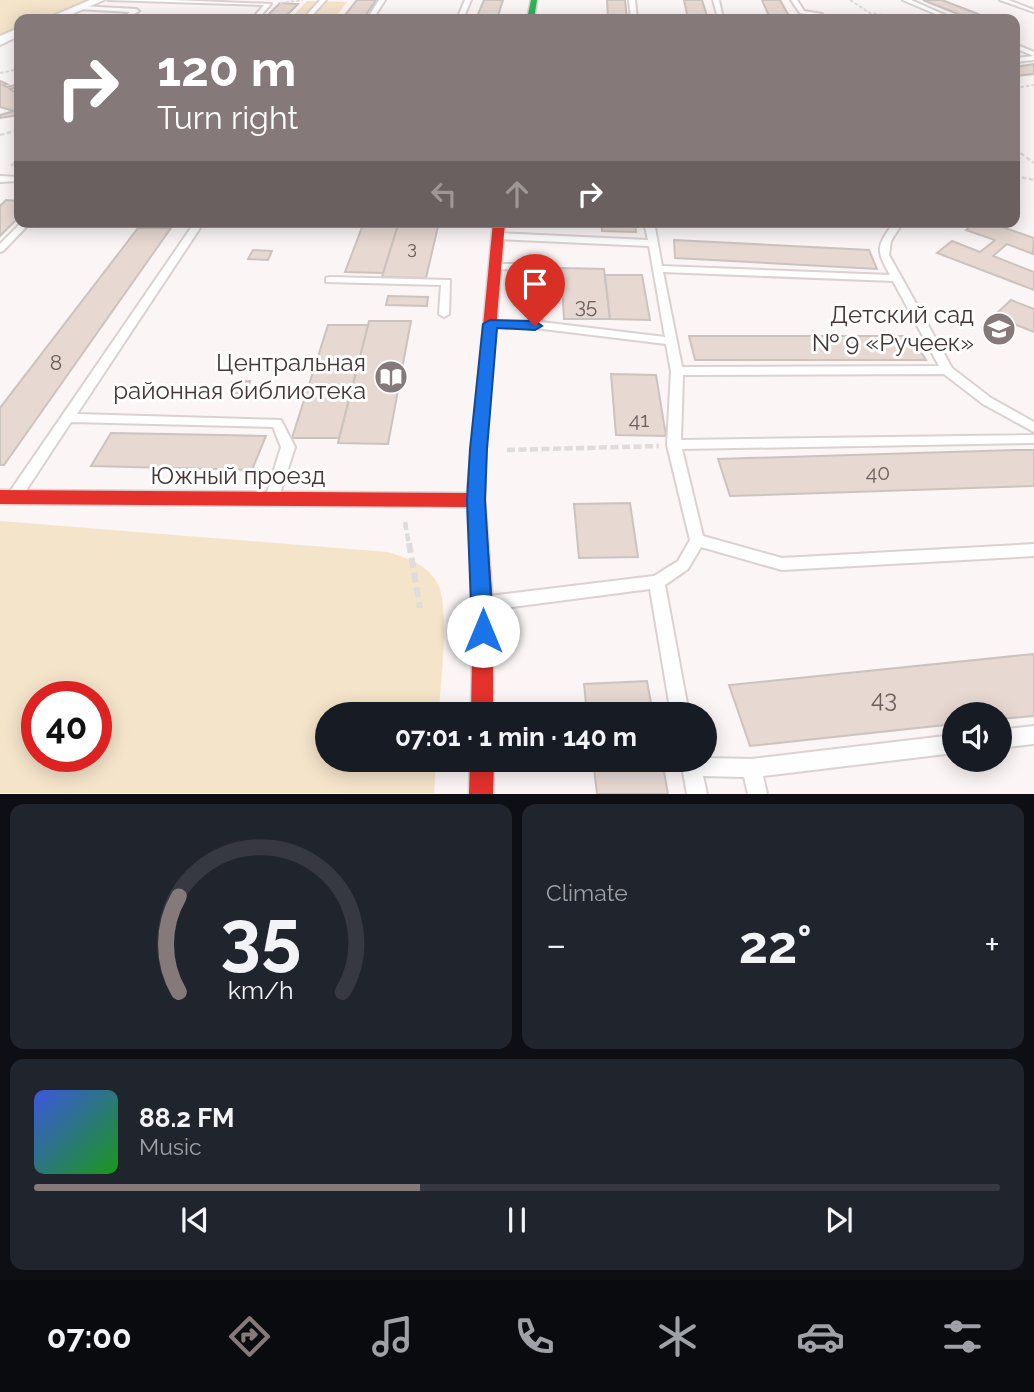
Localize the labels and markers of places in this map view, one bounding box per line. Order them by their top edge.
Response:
pin [505,254,565,326]
place label: Детский сад № 9 «Ручеек» [812,300,974,357]
school or university icon: Детский сад № 9 «Ручеек» [980,310,1018,348]
place label: Центральная районная библиотека [113,348,366,405]
library icon: Центральная районная библиотека [372,358,410,396]

